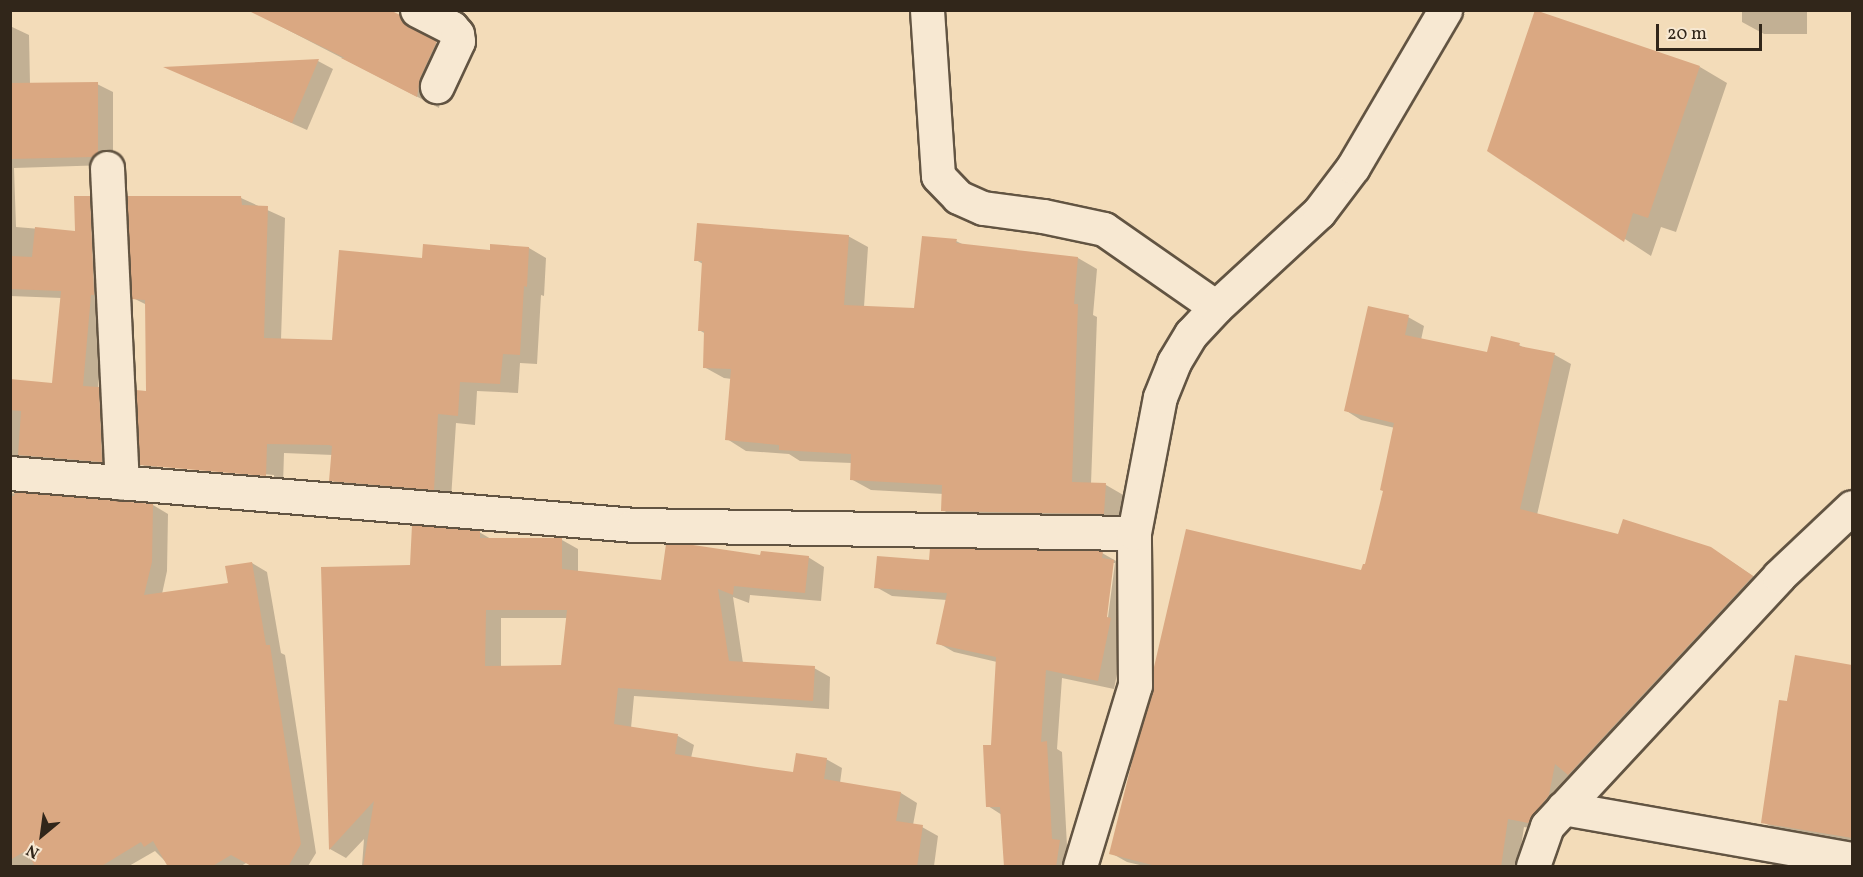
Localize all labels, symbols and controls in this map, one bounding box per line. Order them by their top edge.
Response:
scale bar [1659,12,1766,50]
text: 20 m [1667,22,1707,47]
north arrow [12,805,72,865]
text: N [23,838,44,863]

